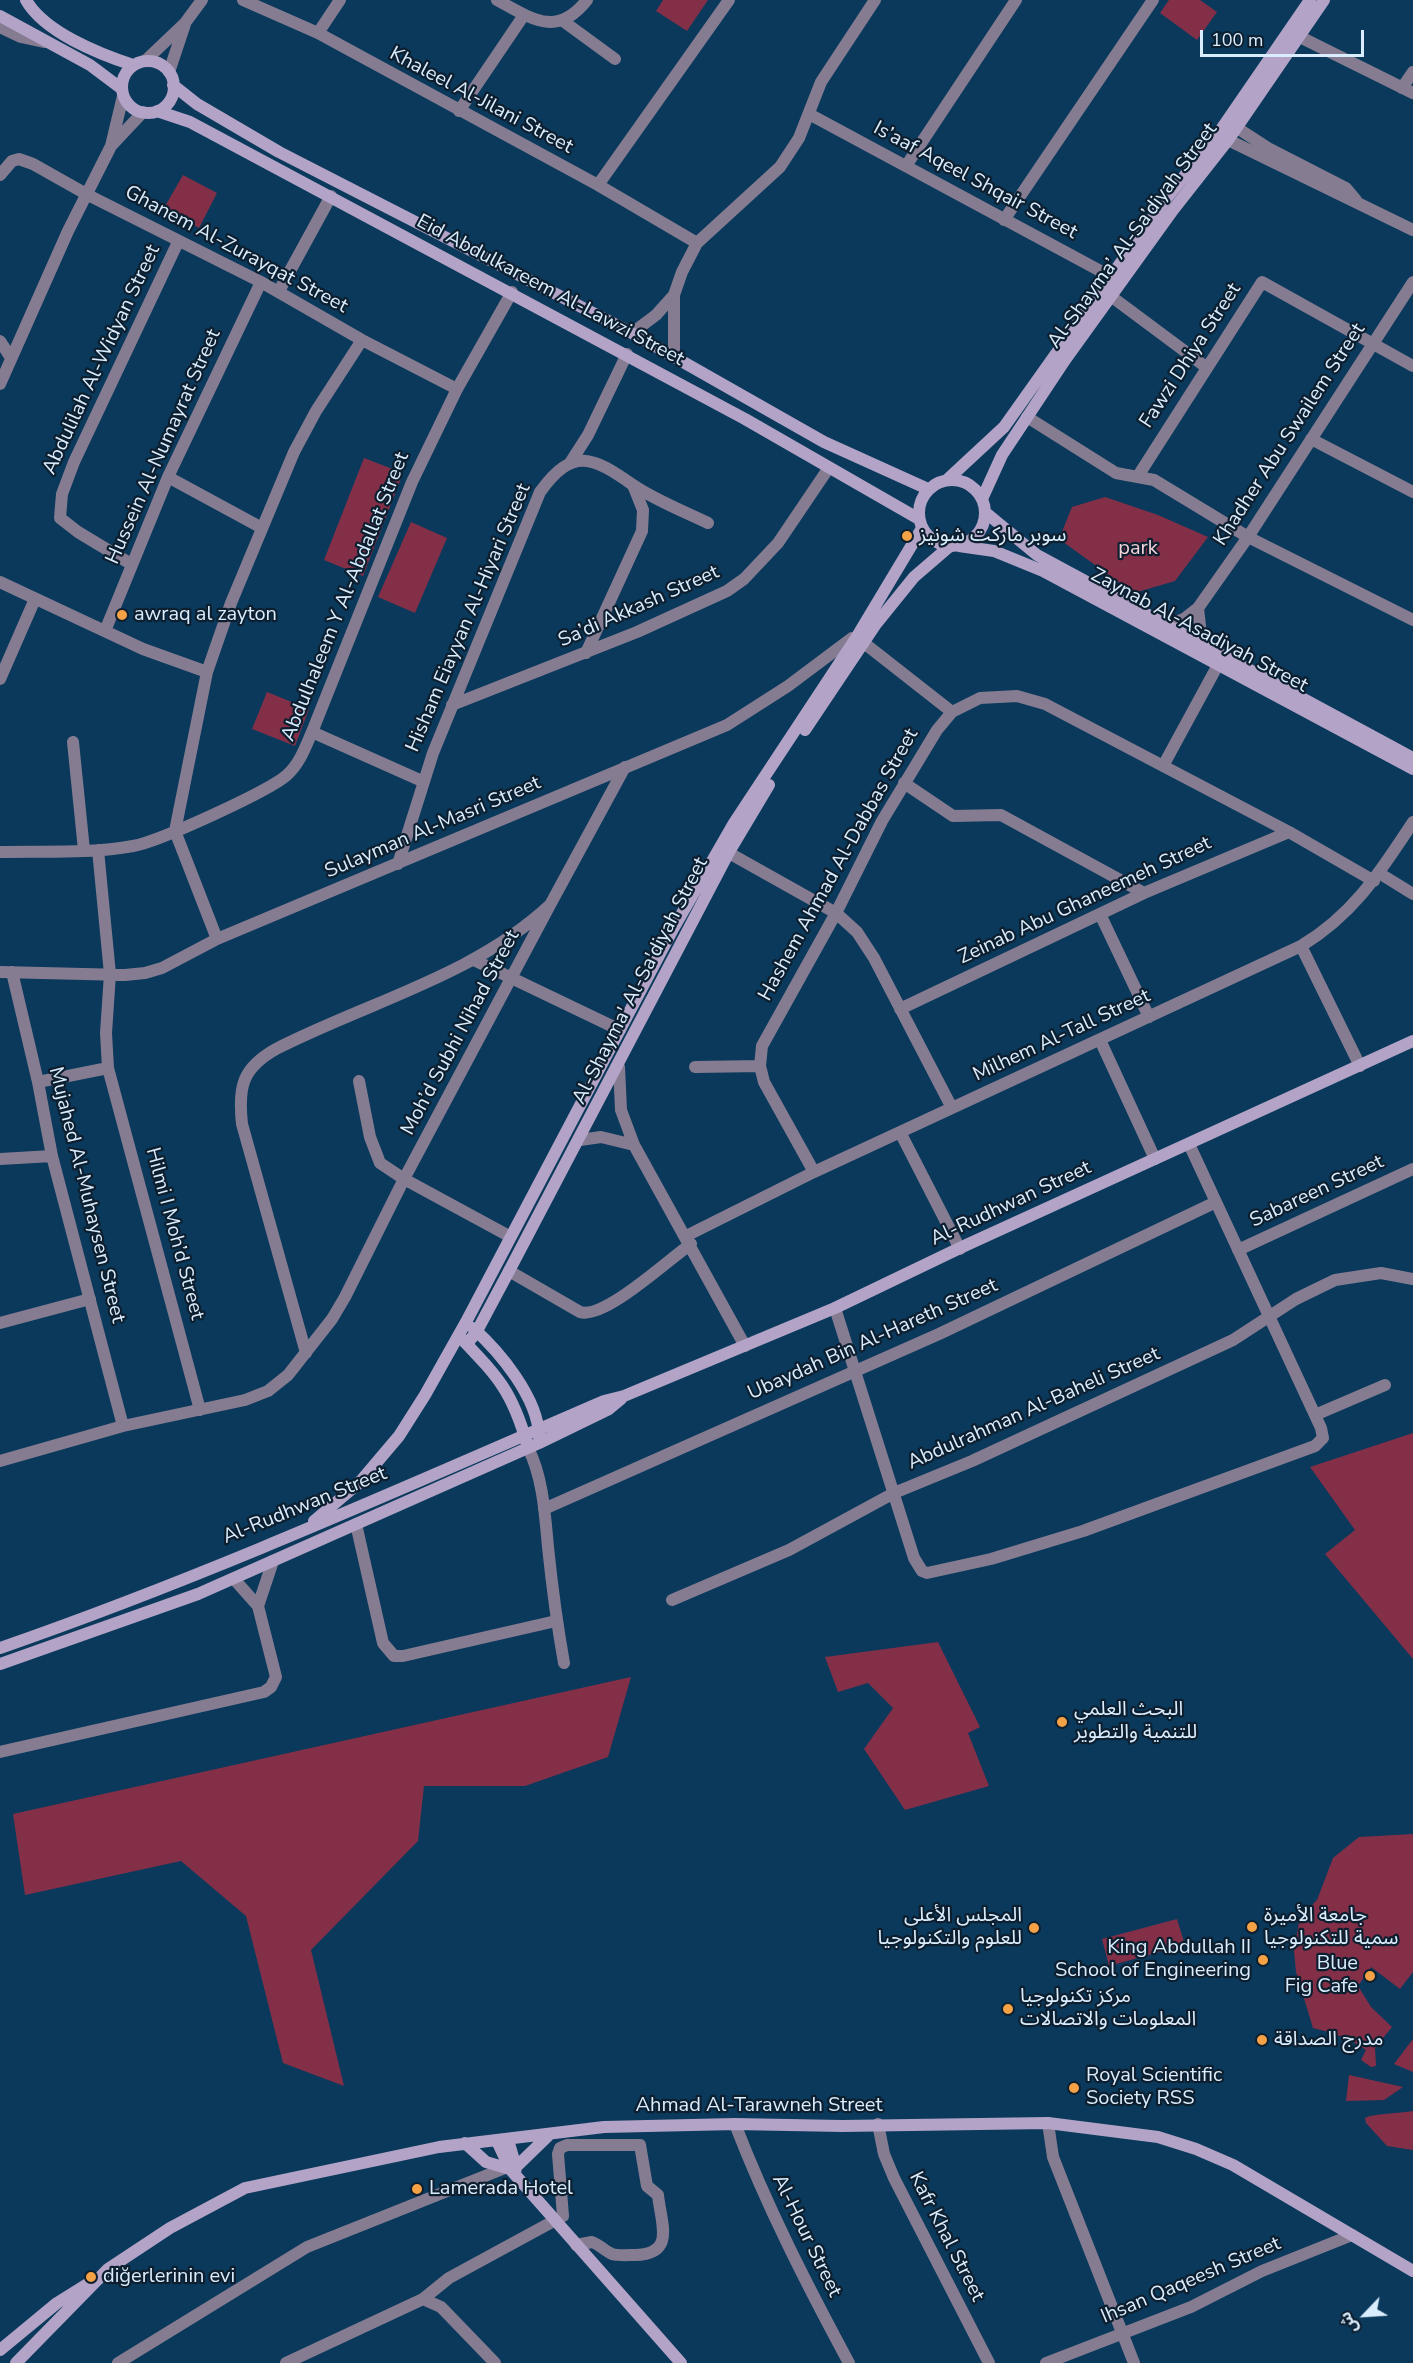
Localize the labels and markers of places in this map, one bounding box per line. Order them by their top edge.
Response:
place label: سوبر ماركت شونيز [919,524,1067,548]
marker: سوبر ماركت شونيز [900,529,914,543]
place label: awraq al zayton [134,603,277,627]
marker: awraq al zayton [115,608,129,622]
place label: البحث العلمي للتنمية والتطوير [1074,1698,1197,1745]
marker: البحث العلمي للتنمية والتطوير [1055,1715,1069,1729]
place label: المجلس الأعلى للعلوم والتكنولوجيا [878,1904,1022,1951]
place label: جامعة الأميرة سمية للتكنولوجيا [1264,1904,1398,1951]
marker: جامعة الأميرة سمية للتكنولوجيا [1245,1920,1259,1934]
marker: المجلس الأعلى للعلوم والتكنولوجيا [1027,1921,1041,1935]
place label: King Abdullah II School of Engineering [1055,1936,1251,1983]
place label: Blue Fig Cafe [1285,1952,1358,1999]
marker: King Abdullah II School of Engineering [1256,1953,1270,1967]
marker: Blue Fig Cafe [1363,1969,1377,1983]
place label: مركز تكنولوجيا المعلومات والاتصالات [1020,1985,1196,2032]
marker: مركز تكنولوجيا المعلومات والاتصالات [1001,2002,1015,2016]
place label: مدرج الصداقة [1274,2028,1383,2052]
marker: مدرج الصداقة [1255,2033,1269,2047]
place label: Royal Scientific Society RSS [1086,2064,1222,2111]
marker: Royal Scientific Society RSS [1067,2081,1081,2095]
place label: Lamerada Hotel [429,2177,573,2201]
marker: Lamerada Hotel [410,2182,424,2196]
place label: diğerlerinin evi [103,2265,235,2289]
marker: diğerlerinin evi [84,2270,98,2284]

